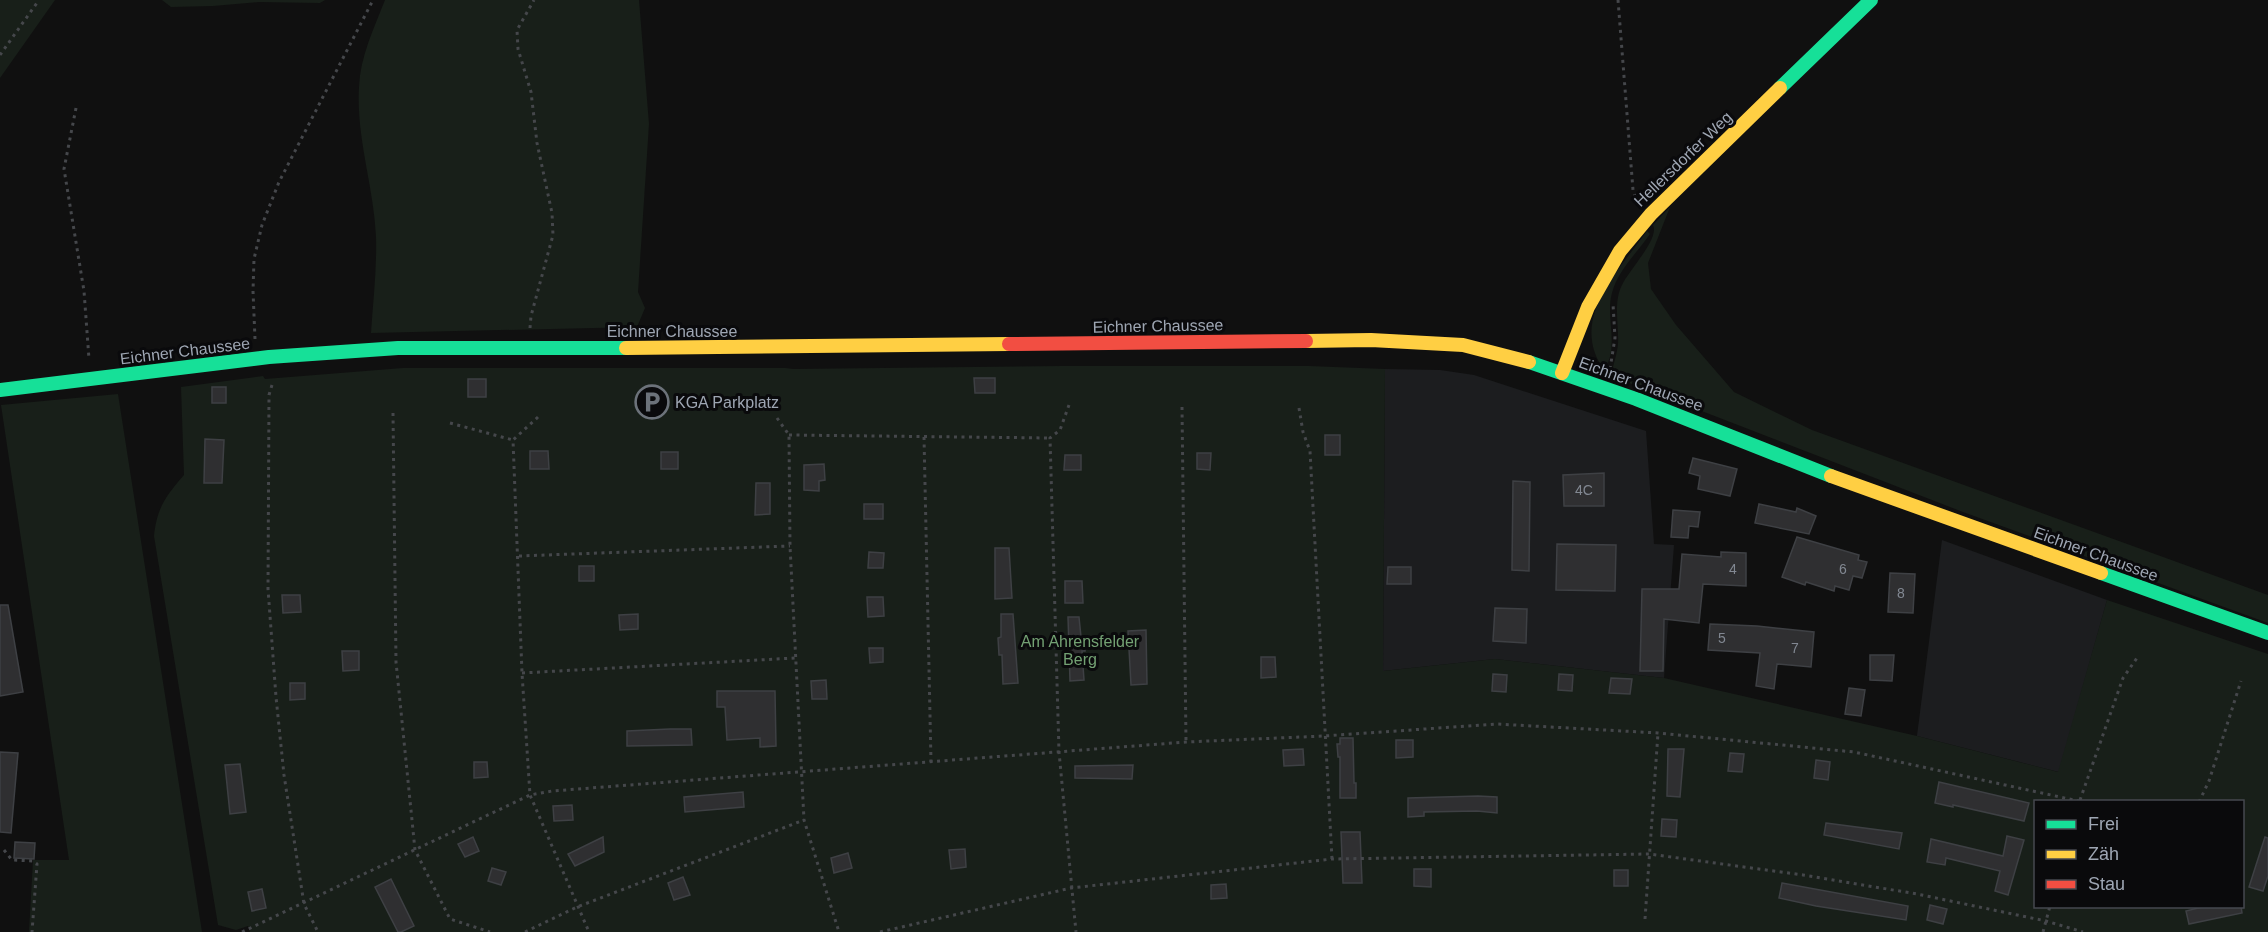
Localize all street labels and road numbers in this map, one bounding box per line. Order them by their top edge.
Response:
street label: Hellersdorfer Weg [1631,108,1735,210]
street label: Eichner Chaussee [1092,316,1224,336]
street label: Eichner Chaussee [607,323,737,340]
street label: Eichner Chaussee [119,335,251,367]
street label: Eichner Chaussee [1577,354,1705,414]
street label: Eichner Chaussee [2032,524,2160,584]

